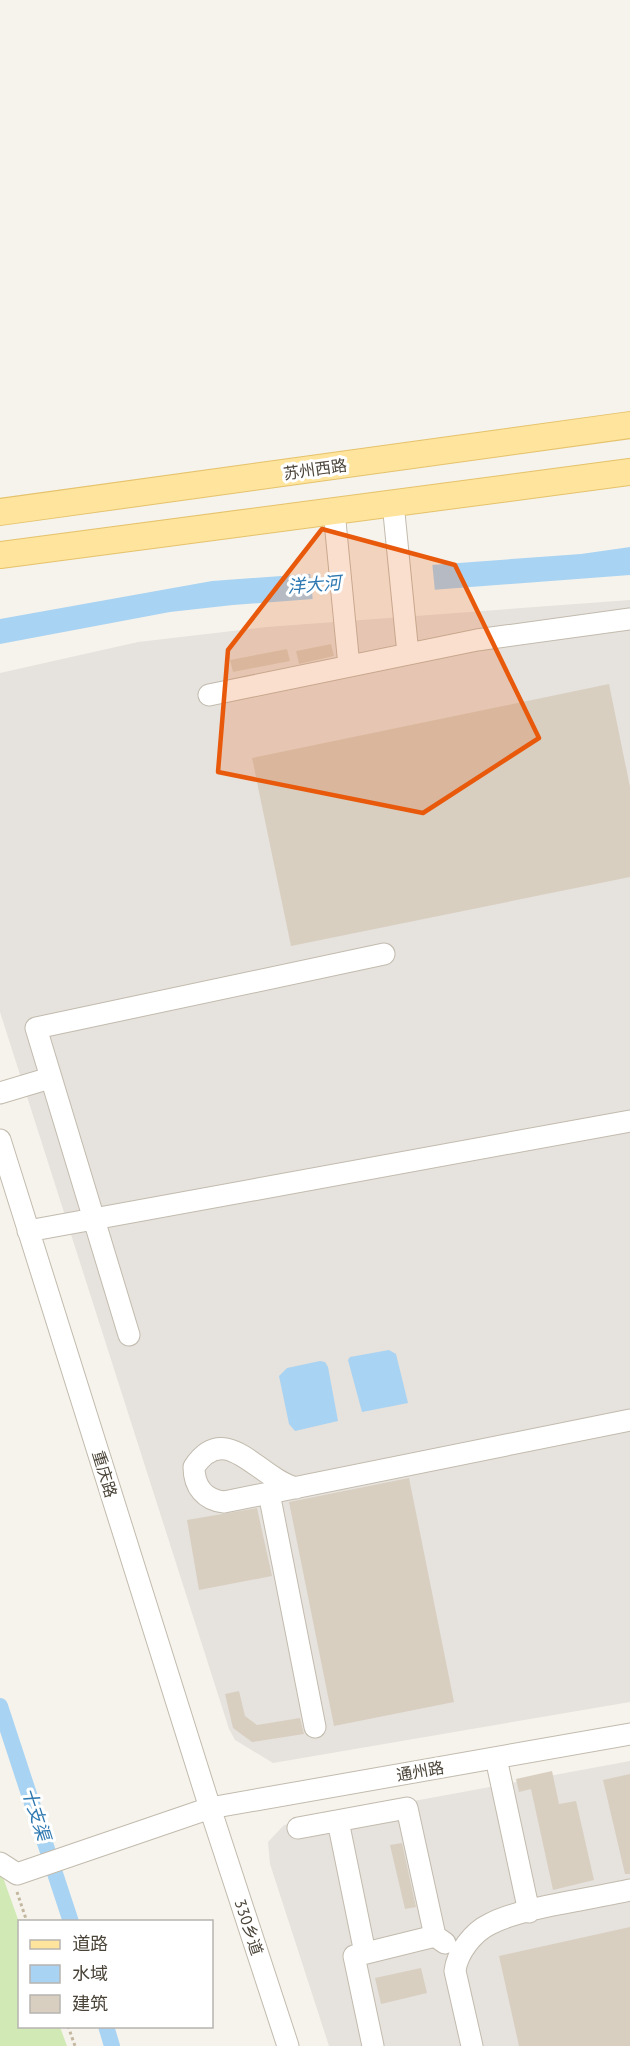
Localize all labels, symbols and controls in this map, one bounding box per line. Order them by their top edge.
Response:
street label: 苏州西路 [282,455,348,483]
water label: 洋大河 [286,570,345,598]
street label: 重庆路 [88,1448,122,1500]
street label: 通州路 [395,1757,445,1785]
water label: 十支渠 [17,1785,57,1846]
street label: 330乡道 [231,1896,267,1958]
legend [18,1920,213,2028]
text: 道路 [72,1932,108,1955]
text: 水域 [72,1962,108,1985]
text: 建筑 [72,1992,108,2015]

